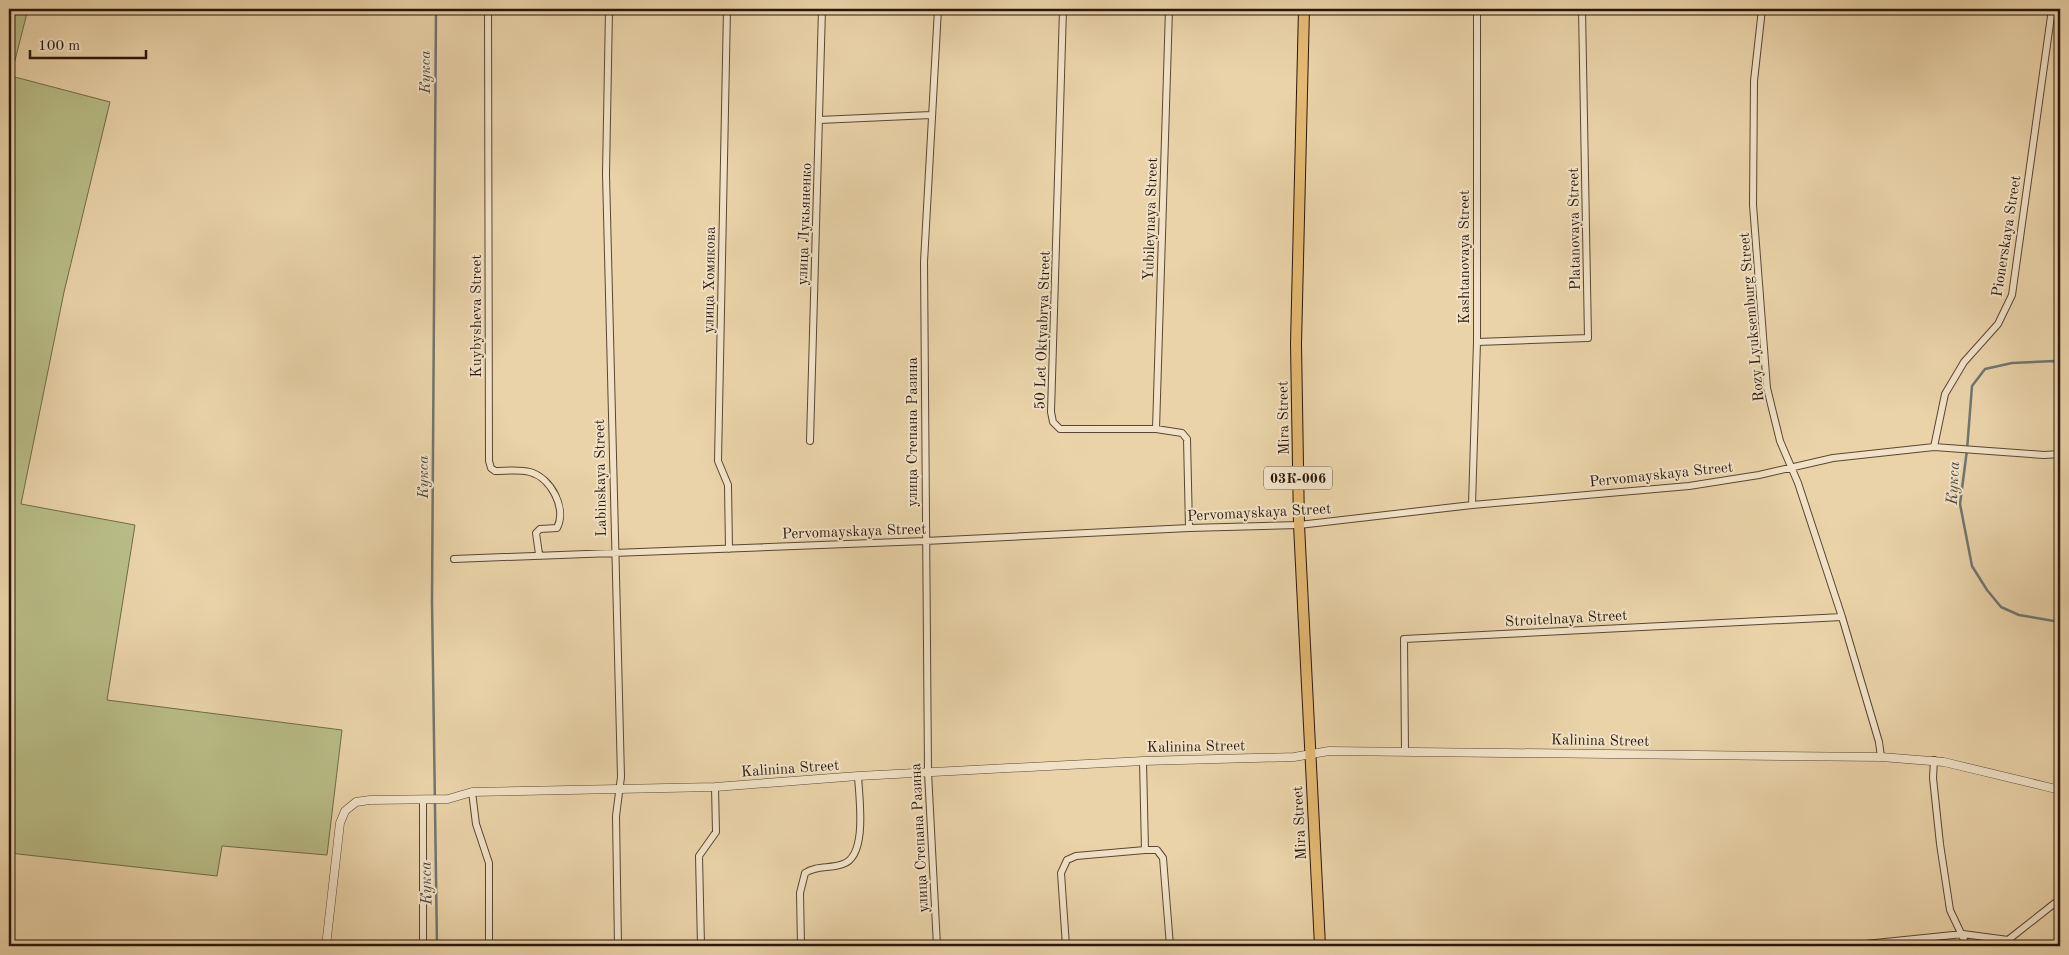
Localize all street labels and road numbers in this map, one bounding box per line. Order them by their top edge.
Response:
street label: Yubileynaya Street [1142,157,1161,281]
street label: улица Лукьяненко [796,162,815,286]
street label: Platanovaya Street [1567,168,1584,290]
street label: Pionerskaya Street [1990,174,2025,298]
street label: Kashtanovaya Street [1458,190,1473,324]
street label: улица Хомякова [702,226,719,334]
street label: Rozy Lyuksemburg Street [1738,232,1767,402]
street label: 50 Let Oktyabrya Street [1033,250,1054,410]
street label: Kuybysheva Street [470,254,485,378]
street label: улица Степана Разина [906,356,921,507]
street label: Mira Street [1276,381,1293,455]
street label: Labinskaya Street [593,419,610,537]
street label: Pervomayskaya Street [1589,460,1734,491]
road number: 03К-006 [1264,466,1332,489]
street label: Pervomayskaya Street [1187,502,1332,525]
street label: Pervomayskaya Street [782,522,927,543]
street label: Stroitelnaya Street [1505,609,1628,630]
street label: Kalinina Street [1551,733,1649,750]
street label: Kalinina Street [1147,739,1245,756]
street label: Kalinina Street [740,759,840,780]
street label: улица Степана Разина [909,762,932,913]
street label: Mira Street [1291,786,1310,860]

